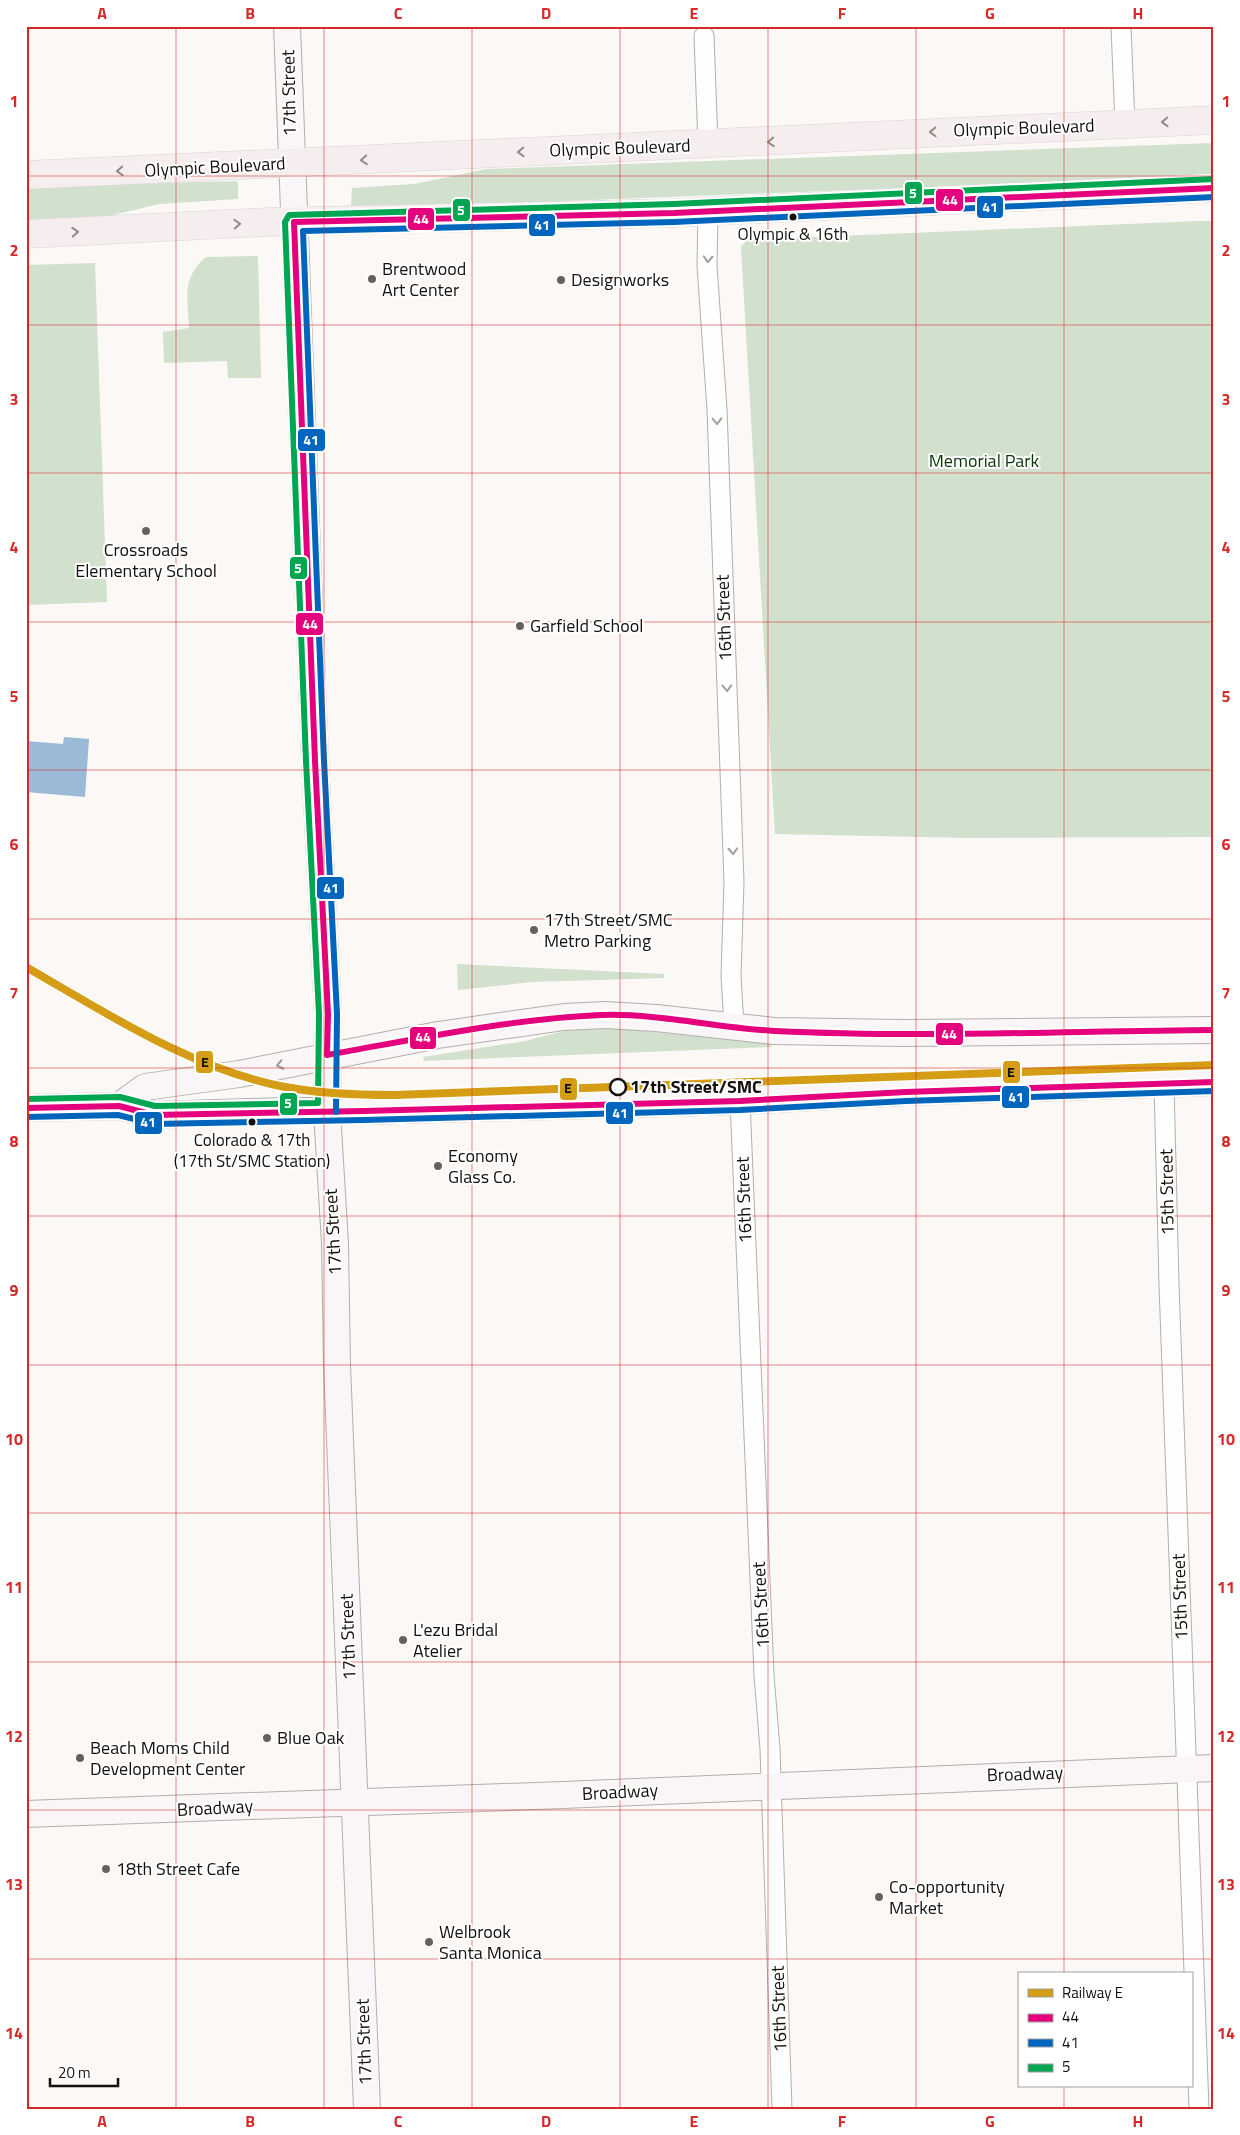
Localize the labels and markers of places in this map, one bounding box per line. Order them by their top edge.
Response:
marker: Olympic & 16th [788,212,798,222]
place label: Olympic & 16th [738,221,848,247]
place label: Brentwood Art Center [382,255,466,303]
place label: Designworks [571,266,669,293]
marker: Brentwood Art Center [366,273,378,285]
marker: Designworks [555,274,567,286]
marker: Crossroads Elementary School [140,525,152,537]
place label: Crossroads Elementary School [75,536,217,584]
place label: Garfield School [530,612,643,639]
marker: Garfield School [514,620,526,632]
place label: 17th Street/SMC Metro Parking [544,906,673,954]
marker: 17th Street/SMC Metro Parking [528,924,540,936]
place label: 17th Street/SMC [630,1073,762,1100]
marker: 17th Street/SMC [609,1078,627,1096]
marker: Colorado & 17th (17th St/SMC Station) [247,1117,257,1127]
place label: Colorado & 17th (17th St/SMC Station) [174,1127,330,1174]
place label: Economy Glass Co. [448,1142,518,1190]
marker: Economy Glass Co. [432,1160,444,1172]
place label: L'ezu Bridal Atelier [413,1616,498,1664]
marker: L'ezu Bridal Atelier [397,1634,409,1646]
place label: Blue Oak [277,1724,345,1751]
marker: Blue Oak [261,1732,273,1744]
place label: Beach Moms Child Development Center [90,1734,245,1782]
marker: Beach Moms Child Development Center [74,1752,86,1764]
place label: 18th Street Cafe [116,1855,240,1882]
marker: 18th Street Cafe [100,1863,112,1875]
place label: Co-opportunity Market [889,1873,1005,1921]
marker: Co-opportunity Market [873,1891,885,1903]
place label: Welbrook Santa Monica [439,1918,542,1966]
marker: Welbrook Santa Monica [423,1936,435,1948]

